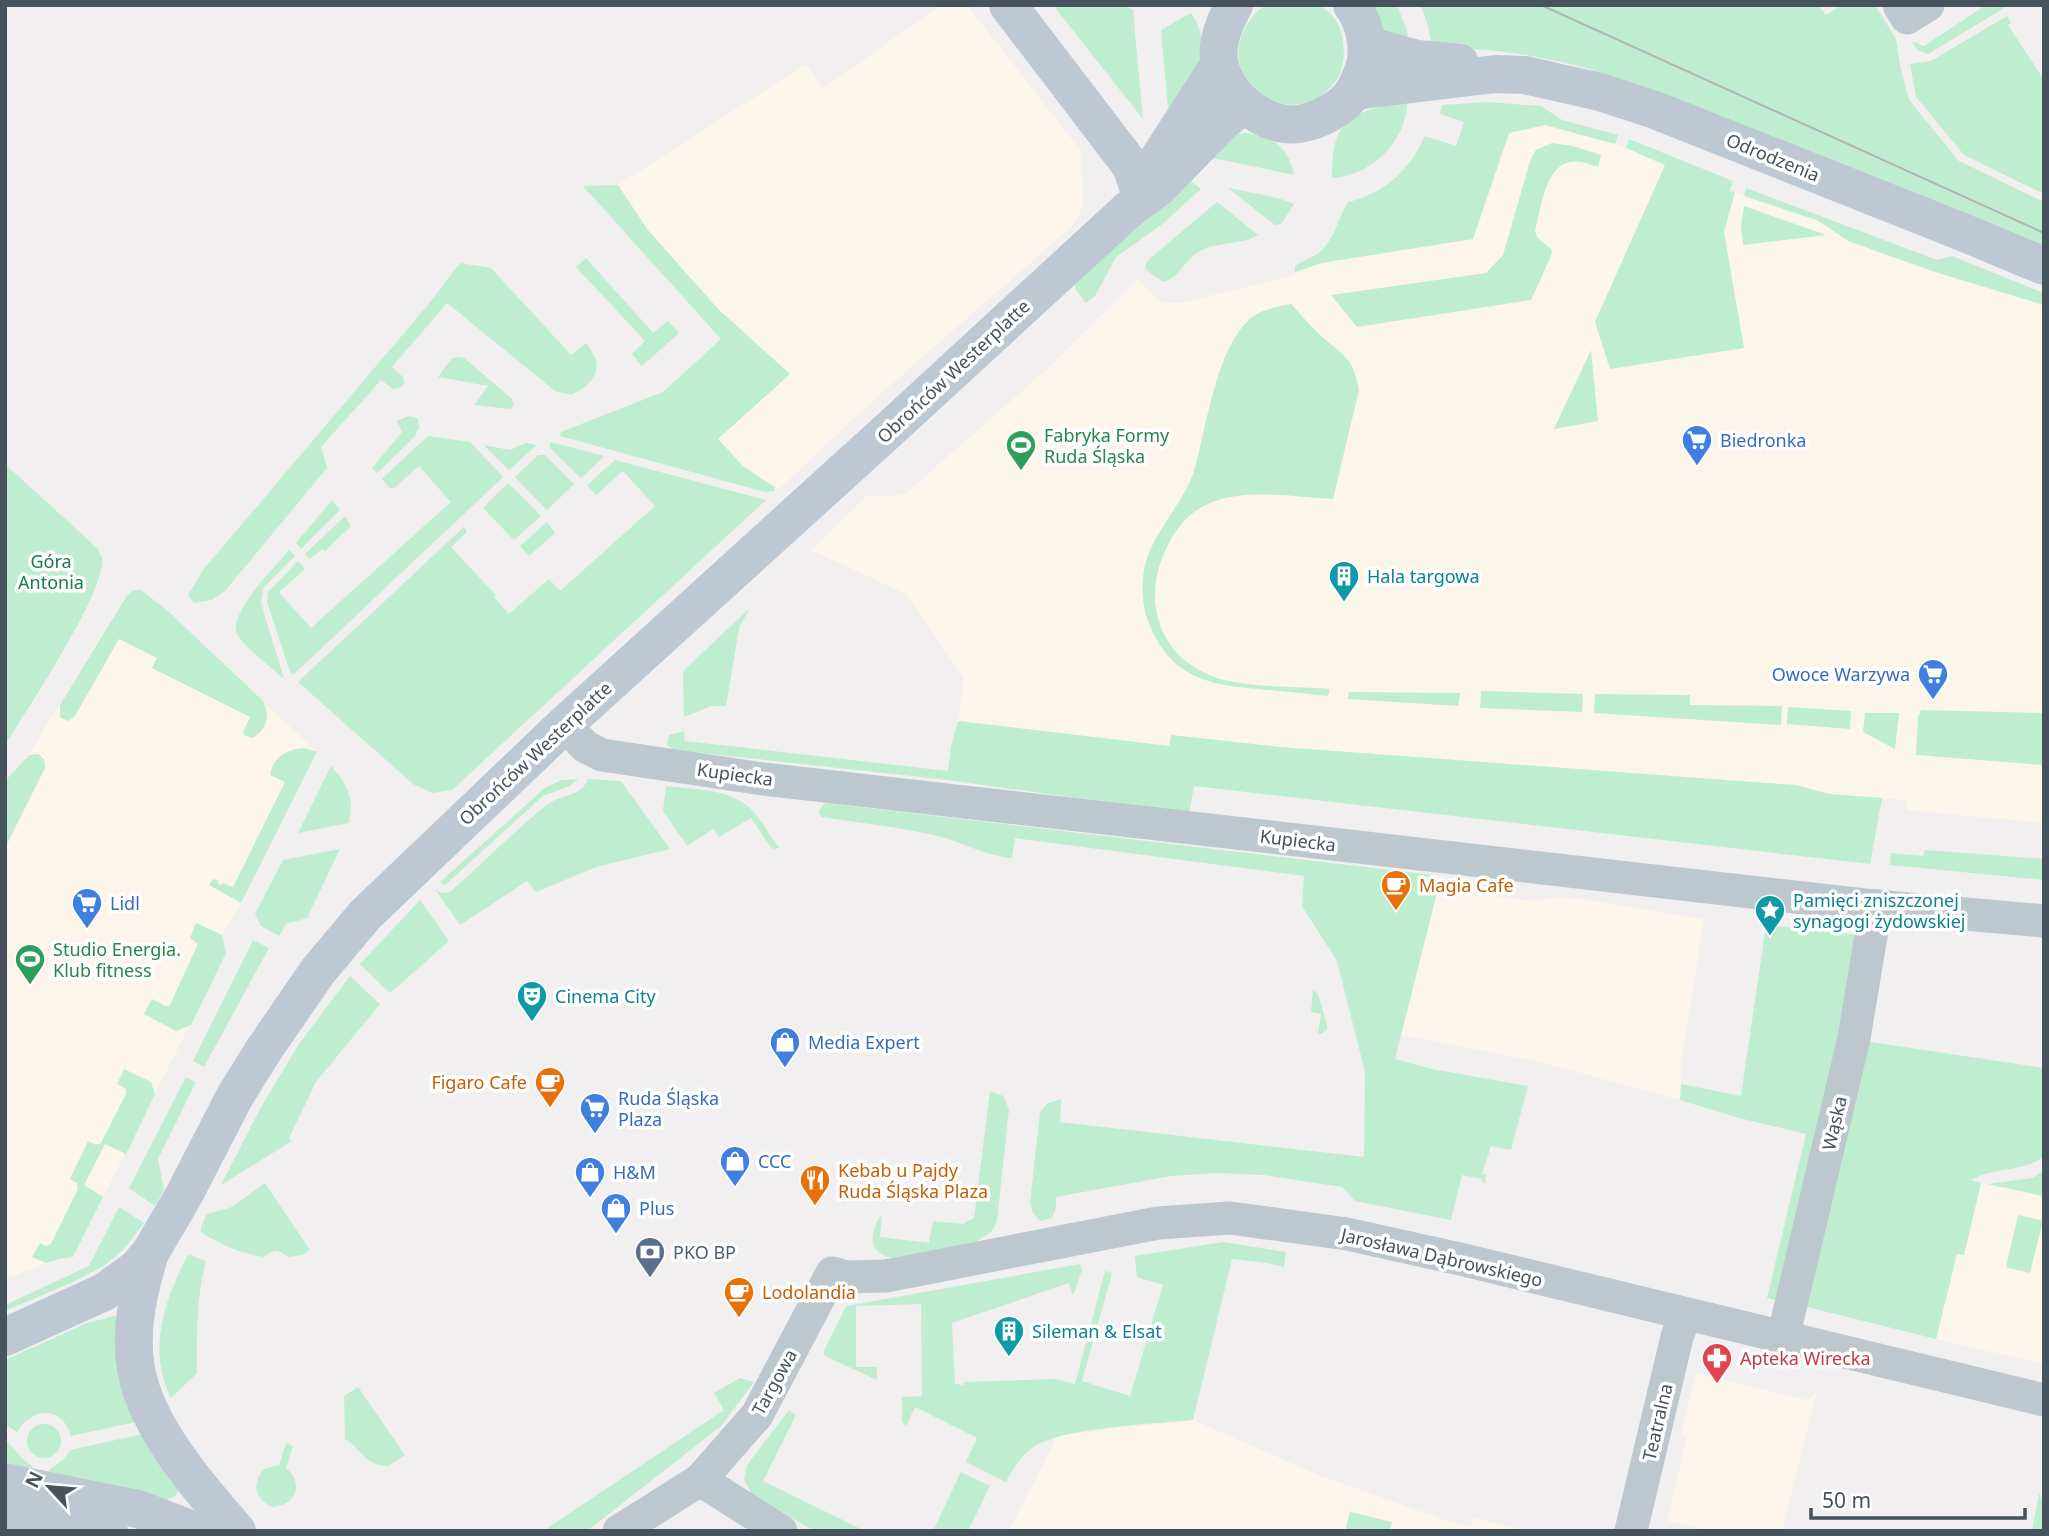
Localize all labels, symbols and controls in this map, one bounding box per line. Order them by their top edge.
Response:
street label: Odrodzenia [1723,127,1823,187]
street label: Obrońców Westerplatte [872,294,1034,448]
place label: Fabryka Formy Ruda Śląska [1044,423,1170,468]
supermarket icon: Biedronka [1680,423,1714,467]
sports icon: Fabryka Formy Ruda Śląska [1004,428,1038,472]
place label: Biedronka [1720,428,1806,452]
park label: Góra Antonia [18,549,84,594]
building icon: Hala targowa [1327,559,1361,603]
place label: Hala targowa [1367,564,1480,588]
supermarket icon: Owoce Warzywa [1916,657,1950,701]
place label: Owoce Warzywa [1772,662,1910,686]
street label: Obrońców Westerplatte [454,676,616,830]
street label: Kupiecka [695,757,775,791]
street label: Kupiecka [1259,823,1337,857]
cafe icon: Magia Cafe [1379,868,1413,912]
place label: Magia Cafe [1419,873,1514,897]
supermarket icon: Lidl [70,886,104,930]
place label: Pamięci zniszczonej synagogi żydowskiej [1793,888,1965,933]
place label: Lidl [110,891,140,915]
place icon: Pamięci zniszczonej synagogi żydowskiej [1753,893,1787,937]
place label: Studio Energia. Klub fitness [53,937,181,982]
sports icon: Studio Energia. Klub fitness [13,942,47,986]
theatre icon: Cinema City [515,979,549,1023]
place label: Cinema City [555,984,656,1008]
shop icon: Media Expert [768,1025,802,1069]
place label: Media Expert [808,1030,920,1054]
cafe icon: Figaro Cafe [533,1065,567,1109]
place label: Figaro Cafe [431,1070,527,1094]
place label: Ruda Śląska Plaza [618,1086,719,1131]
supermarket icon: Ruda Śląska Plaza [578,1091,612,1135]
street label: Wąska [1816,1094,1852,1152]
shop icon: CCC [718,1144,752,1188]
place label: CCC [758,1149,791,1173]
shop icon: H&M [573,1155,607,1199]
place label: Kebab u Pajdy Ruda Śląska Plaza [838,1158,988,1203]
place label: H&M [613,1160,656,1184]
restaurant icon: Kebab u Pajdy Ruda Śląska Plaza [798,1163,832,1207]
shop icon: Plus [599,1191,633,1235]
place label: Plus [639,1196,674,1220]
street label: Jarosława Dąbrowskiego [1337,1222,1545,1292]
bank icon: PKO BP [633,1235,667,1279]
place label: PKO BP [673,1240,736,1264]
cafe icon: Lodolandia [722,1275,756,1319]
place label: Lodolandia [762,1280,856,1304]
building icon: Sileman & Elsat [992,1314,1026,1358]
place label: Sileman & Elsat [1032,1319,1162,1343]
pharmacy icon: Apteka Wirecka [1700,1341,1734,1385]
street label: Targowa [746,1345,802,1419]
place label: Apteka Wirecka [1740,1346,1871,1370]
street label: Teatralna [1636,1381,1678,1463]
north arrow [14,1452,84,1522]
text: N [19,1467,49,1492]
scale bar [1811,1476,2024,1520]
text: 50 m [1822,1486,1871,1514]

